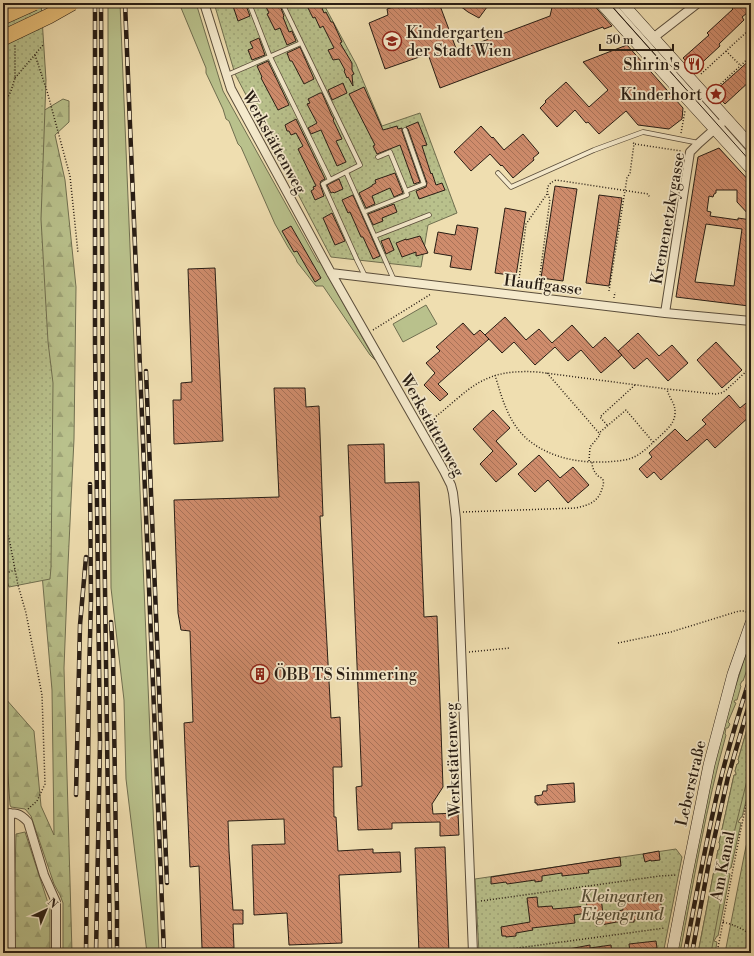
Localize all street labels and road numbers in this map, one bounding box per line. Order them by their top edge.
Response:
street label: Werkstättenweg [237,87,311,198]
street label: Kremenetzkygasse [647,151,689,286]
street label: Hauffgasse [503,270,583,300]
street label: Werkstättenweg [395,370,469,481]
street label: Werkstättenweg [441,702,465,819]
street label: Leberstraße [671,738,711,828]
street label: Am Kanal [706,829,740,904]

